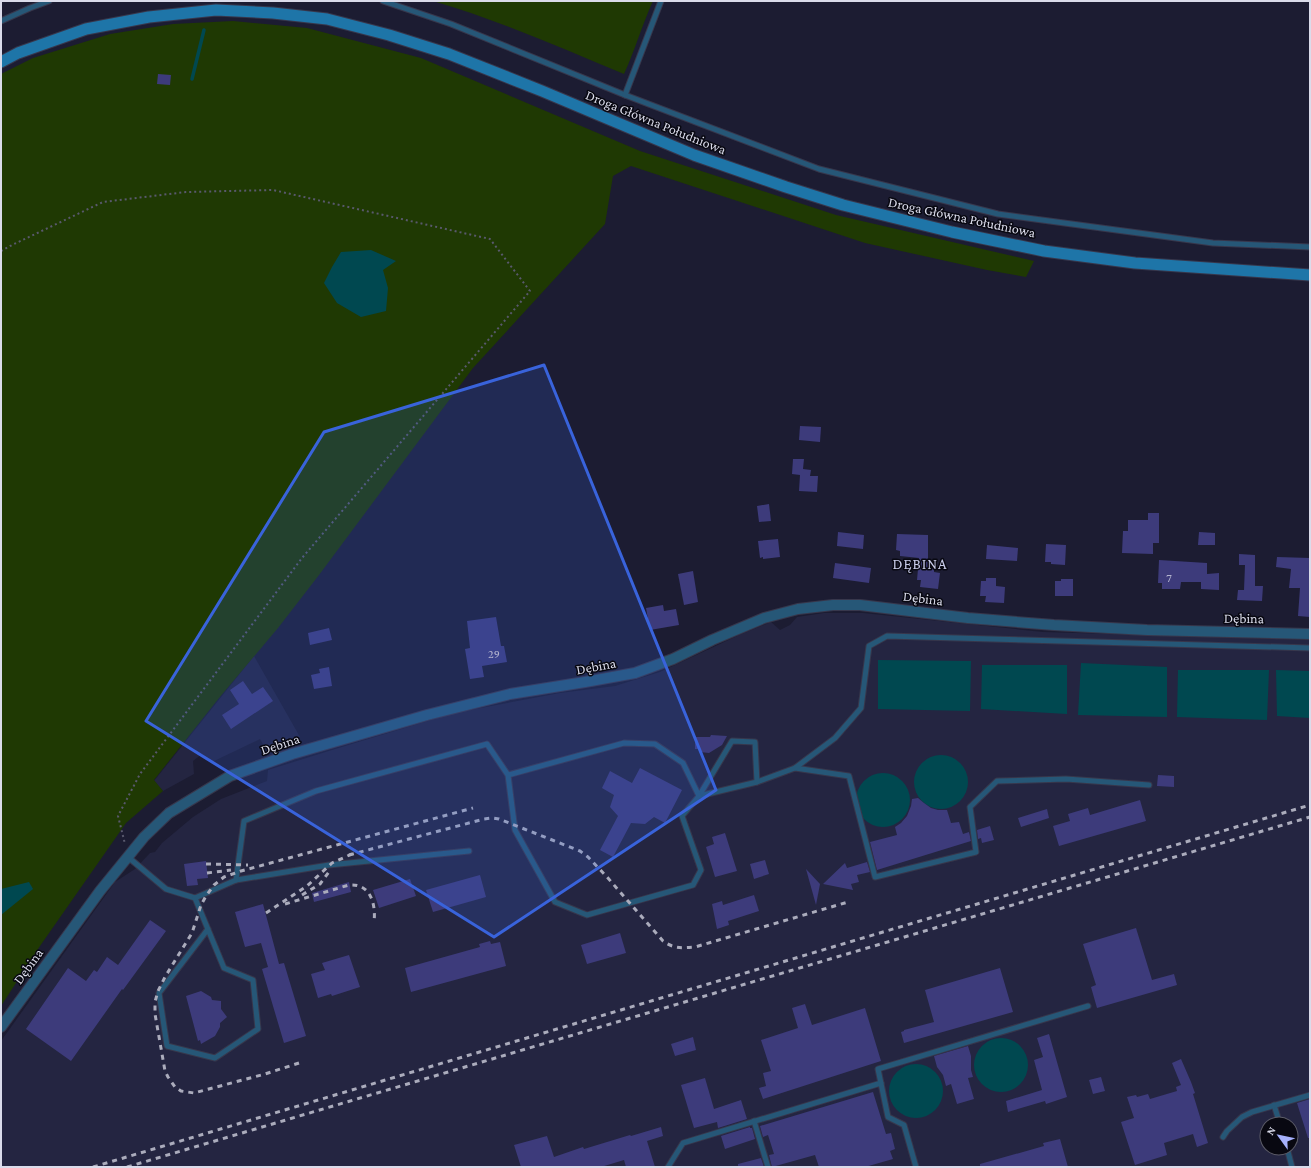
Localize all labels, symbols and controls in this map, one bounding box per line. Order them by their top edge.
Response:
street label: Droga Główna Południowa [583,86,729,158]
street label: Droga Główna Południowa [887,194,1038,241]
district label: DĘBINA [892,556,948,573]
house number: 7 [1166,571,1172,585]
street label: Dębina [902,588,944,608]
street label: Dębina [1224,610,1265,626]
house number: 29 [488,647,500,661]
street label: Dębina [575,655,618,677]
street label: Dębina [258,730,302,758]
street label: Dębina [10,945,47,987]
north arrow [1259,1116,1299,1156]
text: N [1264,1124,1278,1137]

